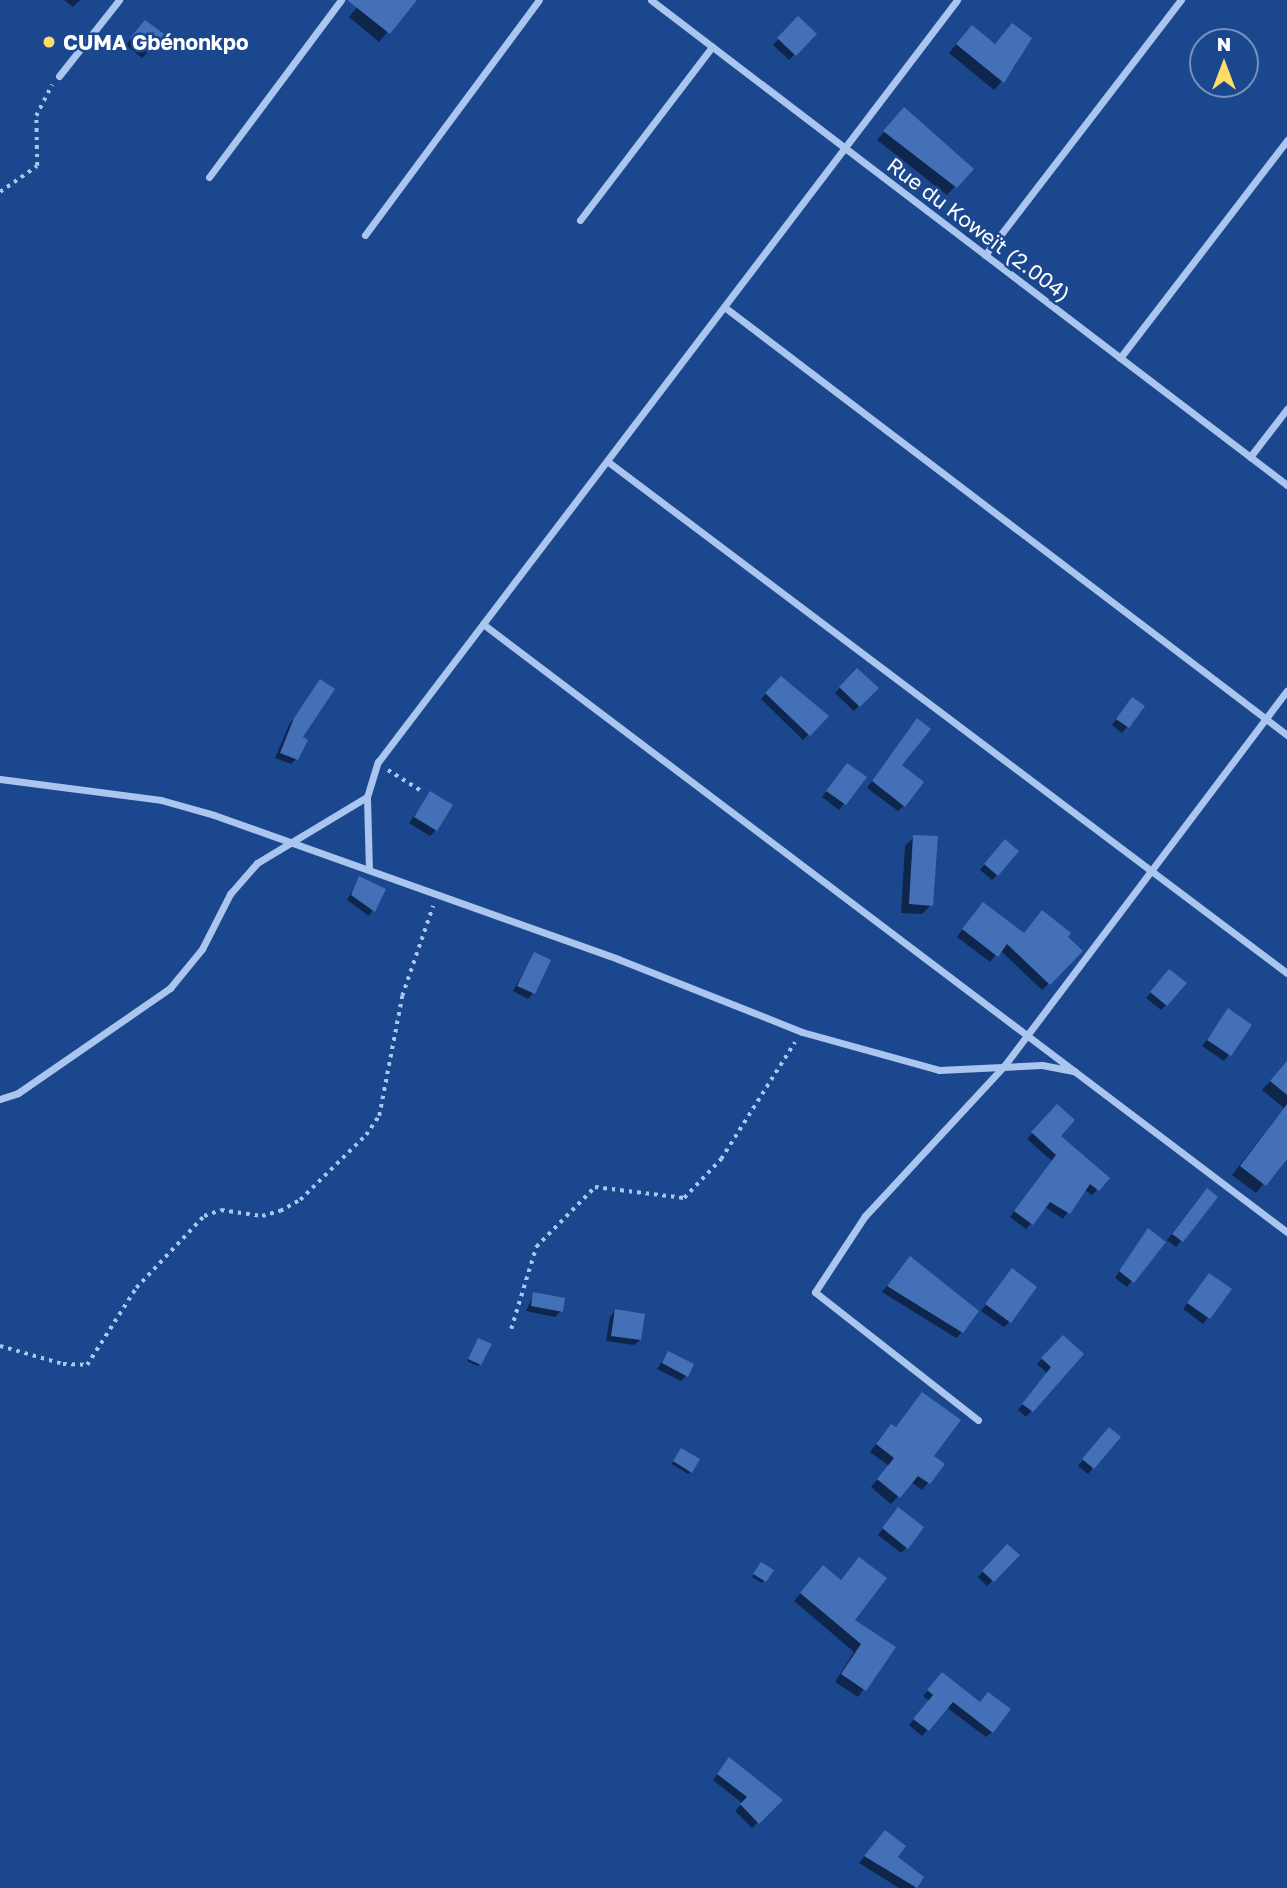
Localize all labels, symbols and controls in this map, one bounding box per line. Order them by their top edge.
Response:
north arrow [1189,28,1259,98]
place label: CUMA Gbénonkpo [63,29,249,55]
text: N [1217,32,1231,55]
marker: CUMA Gbénonkpo [41,34,57,50]
street label: Rue du Koweït (2.004) [882,152,1076,306]

